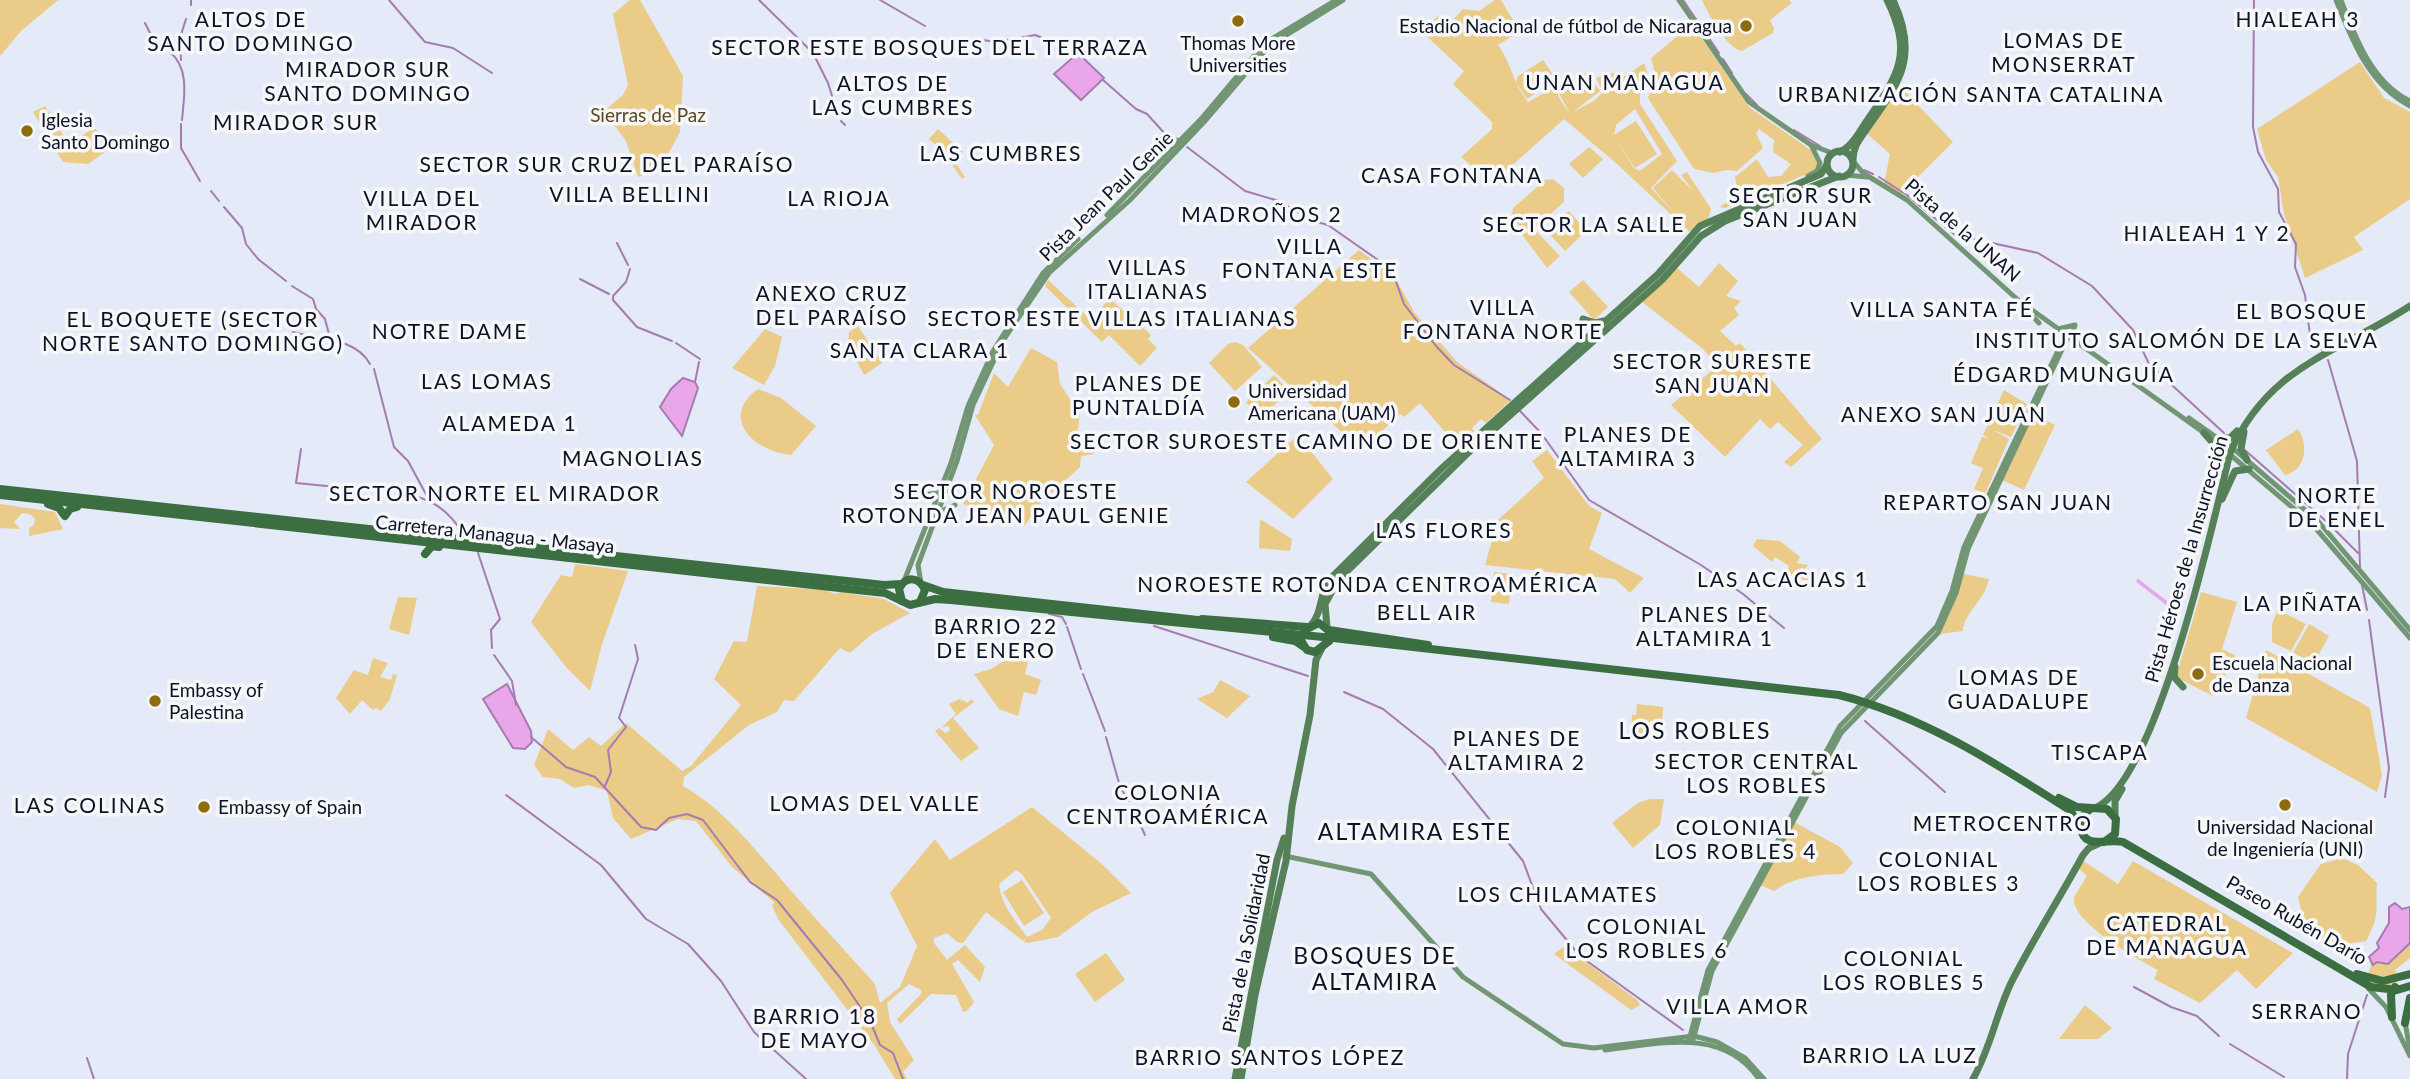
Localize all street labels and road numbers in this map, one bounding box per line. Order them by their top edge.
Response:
street label: Pista Jean Paul Genie [1034,126,1177,265]
street label: Pista de la UNAN [1901,173,2026,286]
street label: Pista Héroes de la Insurrección [2139,433,2232,685]
street label: Carretera Managua - Masaya [374,510,616,557]
street label: Pista de la Solidaridad [1217,851,1274,1034]
street label: Paseo Rubén Darío [2223,870,2372,969]

